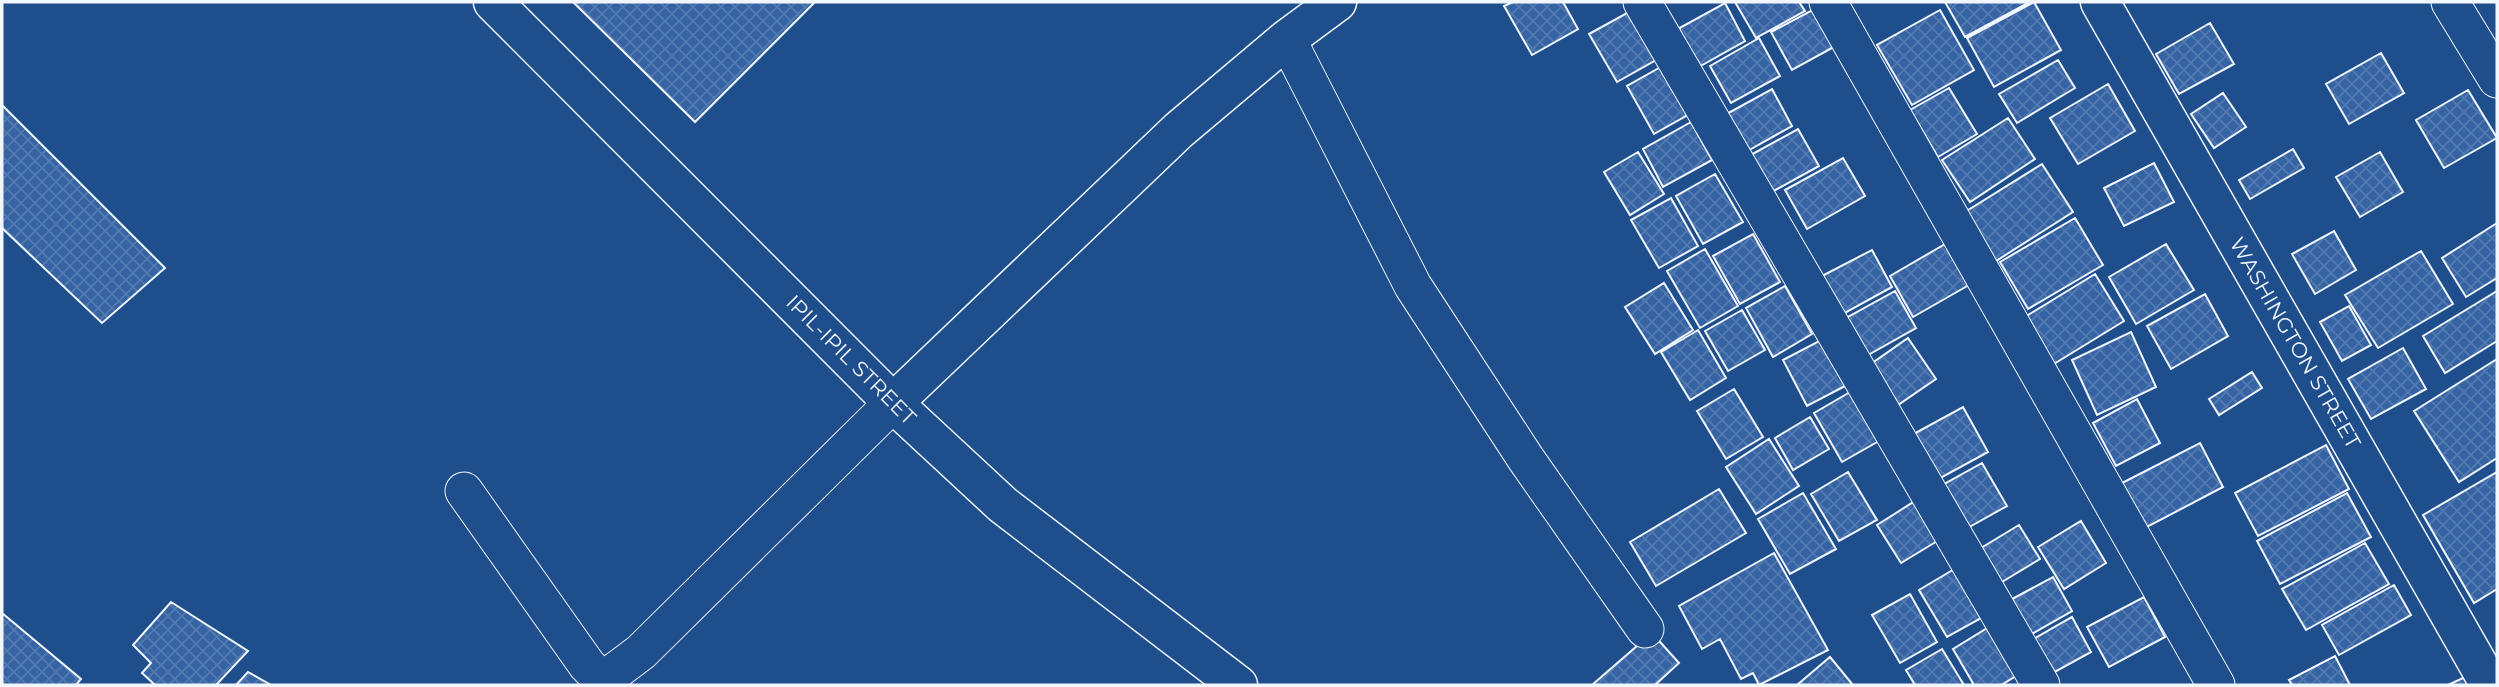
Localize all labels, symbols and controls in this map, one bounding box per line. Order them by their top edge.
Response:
street label: WASHINGTON STREET [2225,233,2366,453]
street label: IPIL-IPIL STREET [781,290,921,430]

